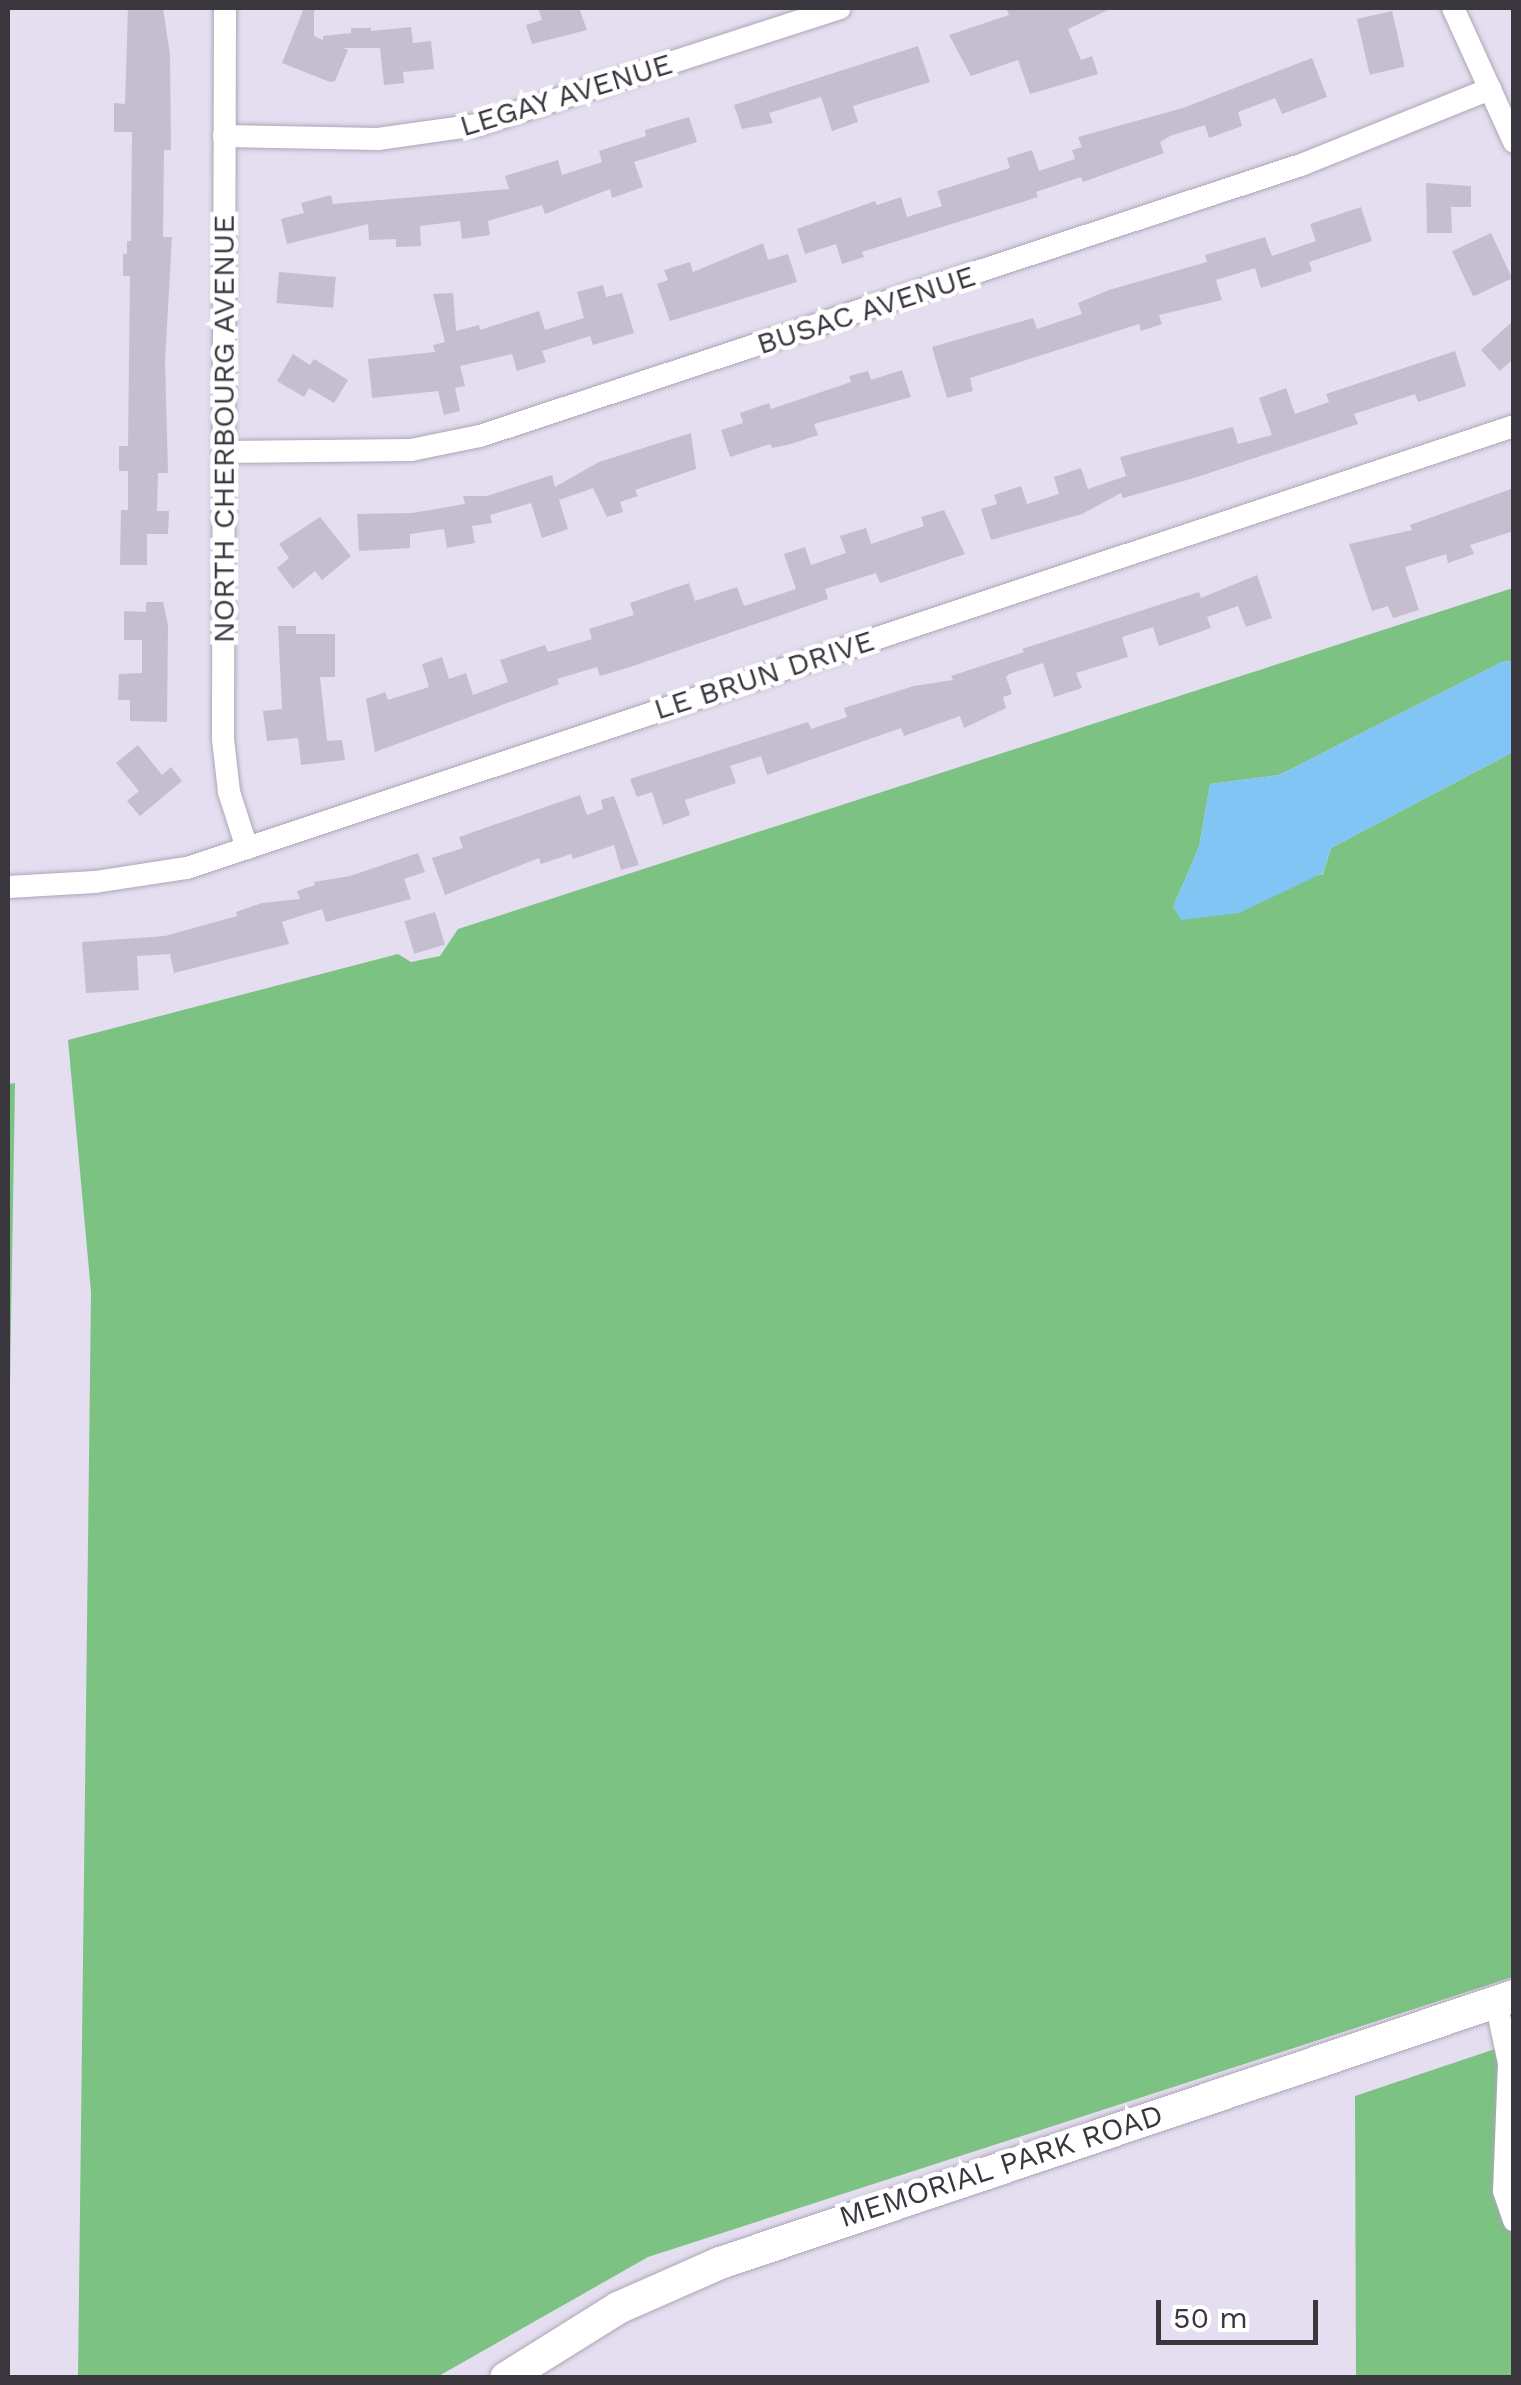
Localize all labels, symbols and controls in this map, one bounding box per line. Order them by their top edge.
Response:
street label: LEGAY AVENUE [454,45,678,145]
street label: NORTH CHERBOURG AVENUE [206,214,242,644]
street label: BUSAC AVENUE [752,258,980,362]
street label: LE BRUN DRIVE [649,622,879,728]
street label: MEMORIAL PARK ROAD [834,2096,1168,2236]
scale bar [1161,2280,1324,2342]
text: 50 m [1173,2300,1248,2335]

